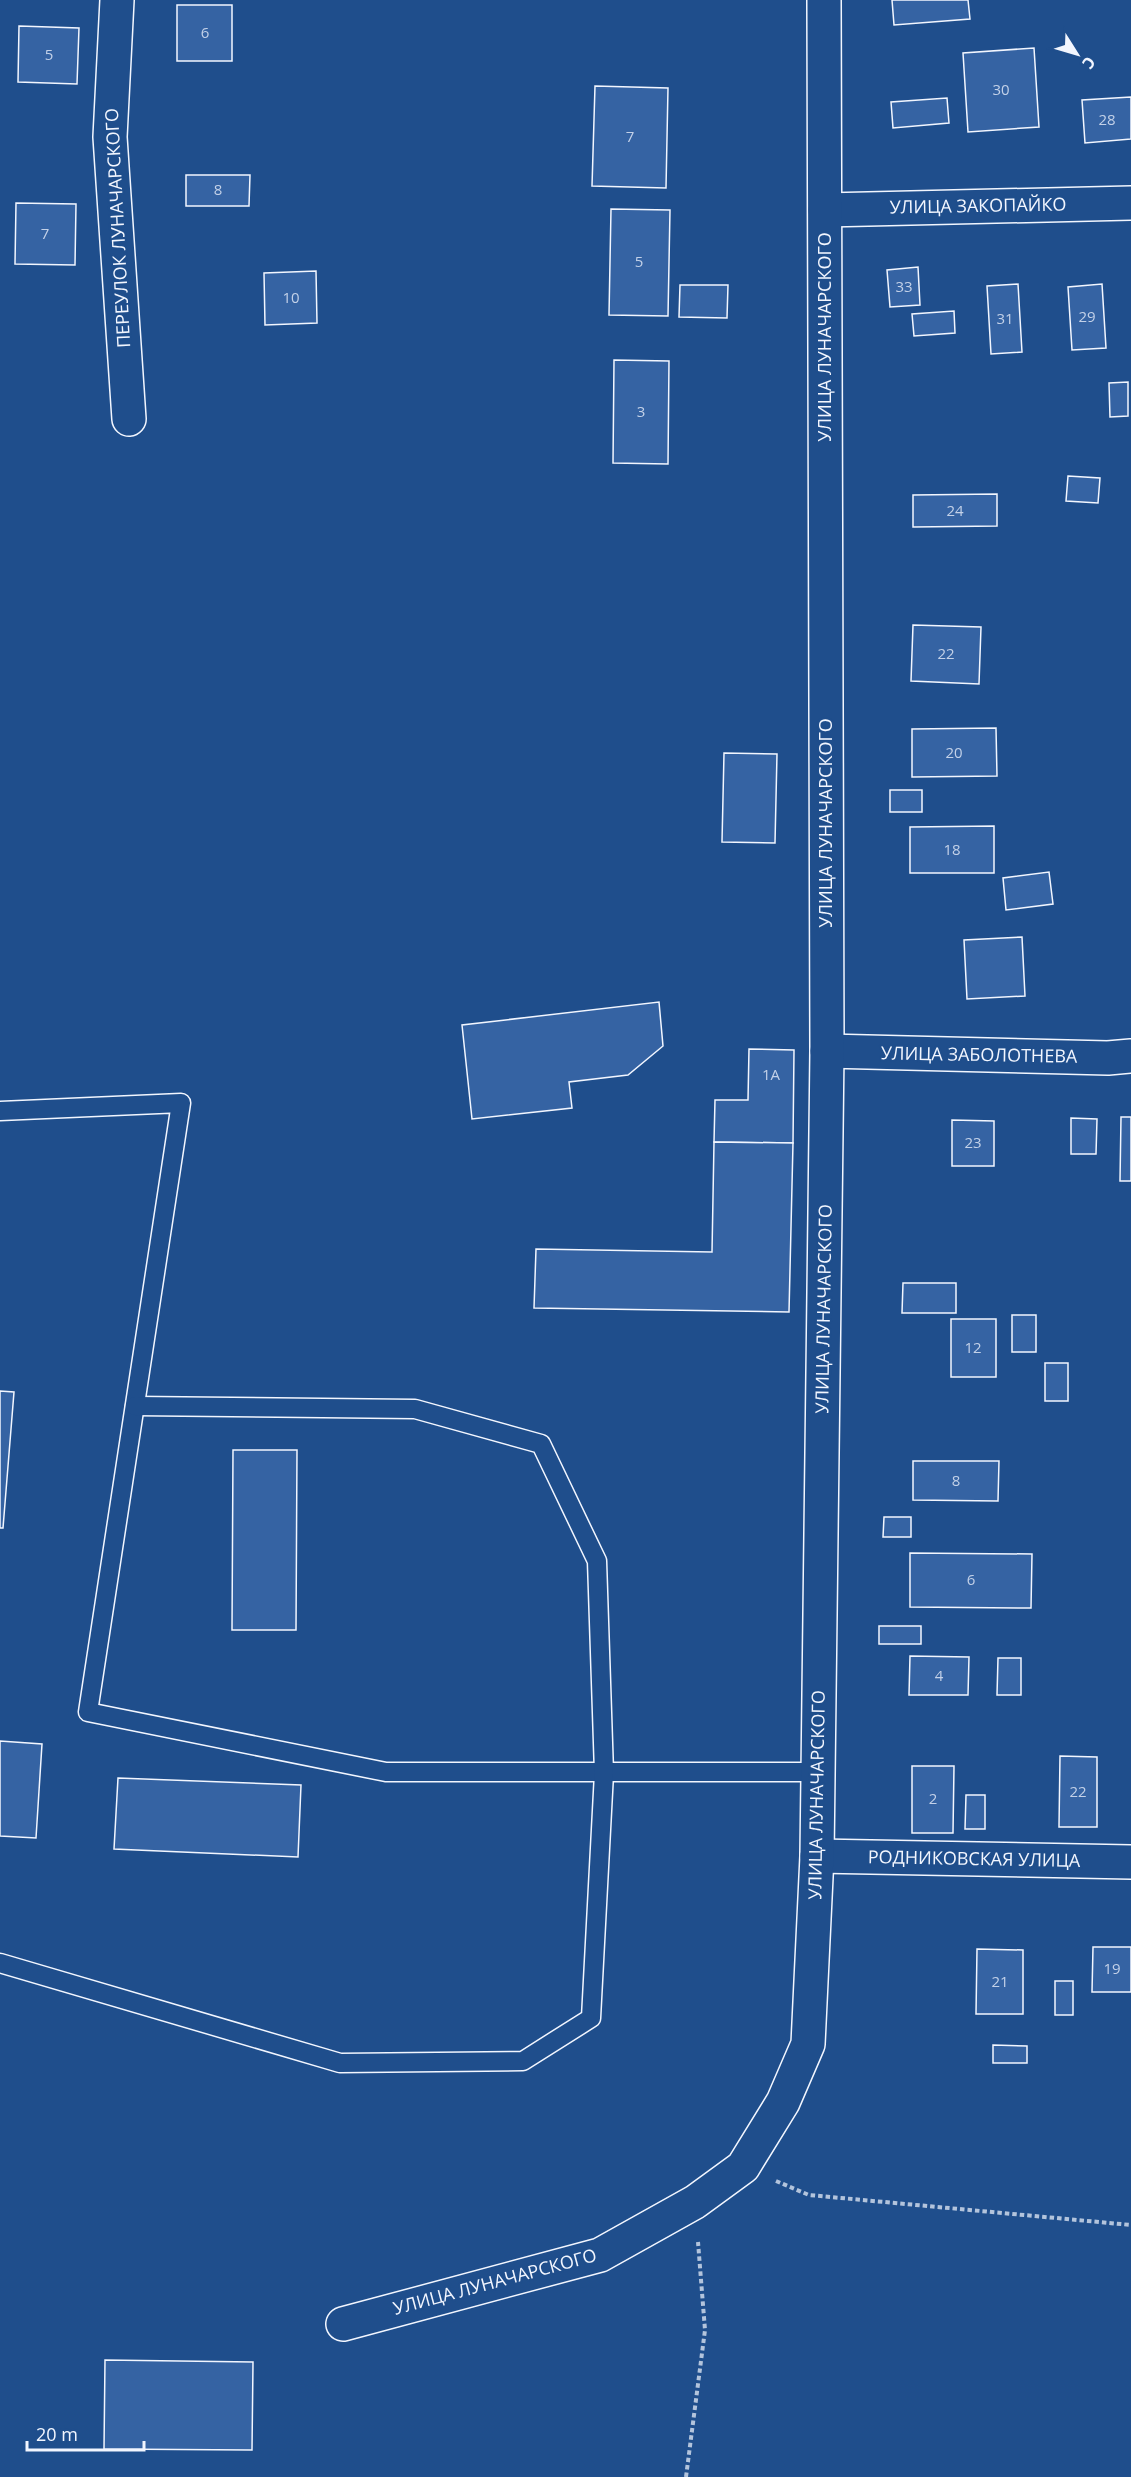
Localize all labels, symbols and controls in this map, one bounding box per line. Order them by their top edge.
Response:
house number: 6 [201,22,209,42]
north arrow [1047,24,1107,84]
house number: 5 [45,44,53,64]
text: С [1077,52,1101,74]
house number: 30 [992,79,1010,99]
street label: ПЕРЕУЛОК ЛУНАЧАРСКОГО [99,108,135,349]
house number: 28 [1098,109,1116,129]
house number: 7 [626,126,634,146]
house number: 8 [214,179,222,199]
street label: УЛИЦА ЗАКОПАЙКО [889,191,1067,219]
house number: 7 [41,223,49,243]
street label: УЛИЦА ЛУНАЧАРСКОГО [812,232,836,442]
house number: 5 [635,251,643,271]
house number: 33 [895,276,913,296]
house number: 10 [282,287,300,307]
house number: 29 [1078,306,1096,326]
house number: 31 [996,308,1014,328]
house number: 3 [637,401,645,421]
house number: 24 [946,500,964,520]
house number: 22 [937,643,955,663]
street label: УЛИЦА ЛУНАЧАРСКОГО [813,718,837,928]
house number: 20 [945,742,963,762]
house number: 18 [943,839,961,859]
street label: УЛИЦА ЗАБОЛОТНЕВА [881,1040,1078,1068]
house number: 1А [762,1064,781,1084]
house number: 23 [964,1132,982,1152]
street label: УЛИЦА ЛУНАЧАРСКОГО [809,1204,837,1414]
house number: 12 [964,1337,982,1357]
house number: 8 [952,1470,960,1490]
house number: 6 [967,1569,975,1589]
house number: 4 [935,1665,944,1685]
street label: УЛИЦА ЛУНАЧАРСКОГО [802,1690,830,1900]
house number: 22 [1069,1781,1087,1801]
house number: 2 [929,1788,937,1808]
street label: РОДНИКОВСКАЯ УЛИЦА [868,1844,1081,1872]
house number: 19 [1103,1958,1121,1978]
house number: 21 [991,1971,1009,1991]
street label: УЛИЦА ЛУНАЧАРСКОГО [390,2242,599,2320]
scale bar [27,2414,144,2452]
text: 20 m [36,2422,78,2446]

